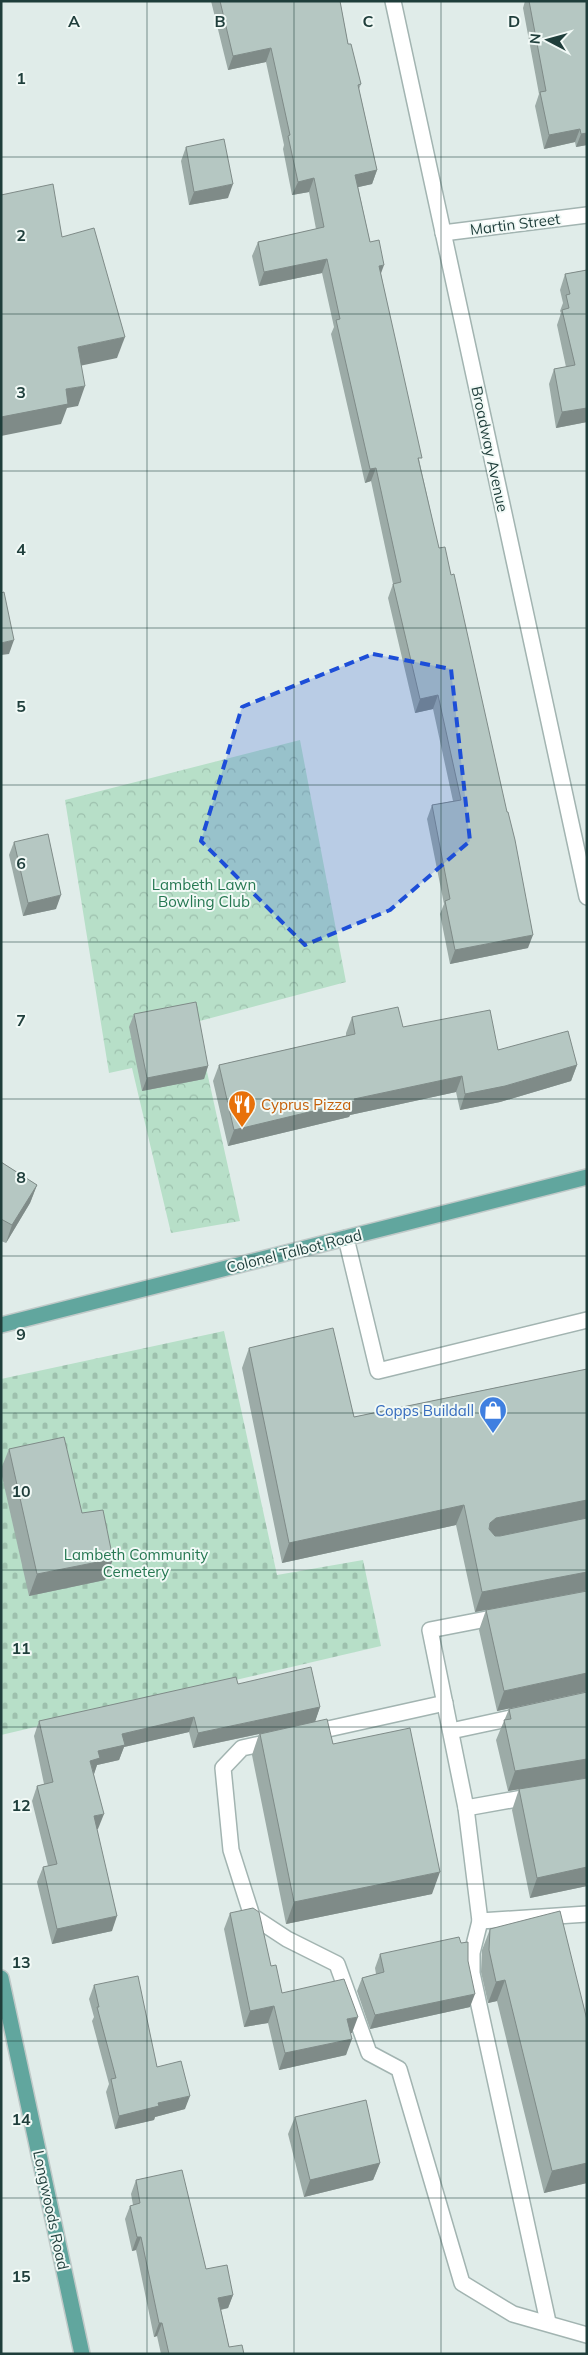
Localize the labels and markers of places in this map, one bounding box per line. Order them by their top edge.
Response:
restaurant icon: Cyprus Pizza [227,1089,257,1128]
place label: Cyprus Pizza [261,1095,351,1114]
shop icon: Copps Buildall [478,1395,508,1434]
place label: Copps Buildall [375,1401,474,1420]

